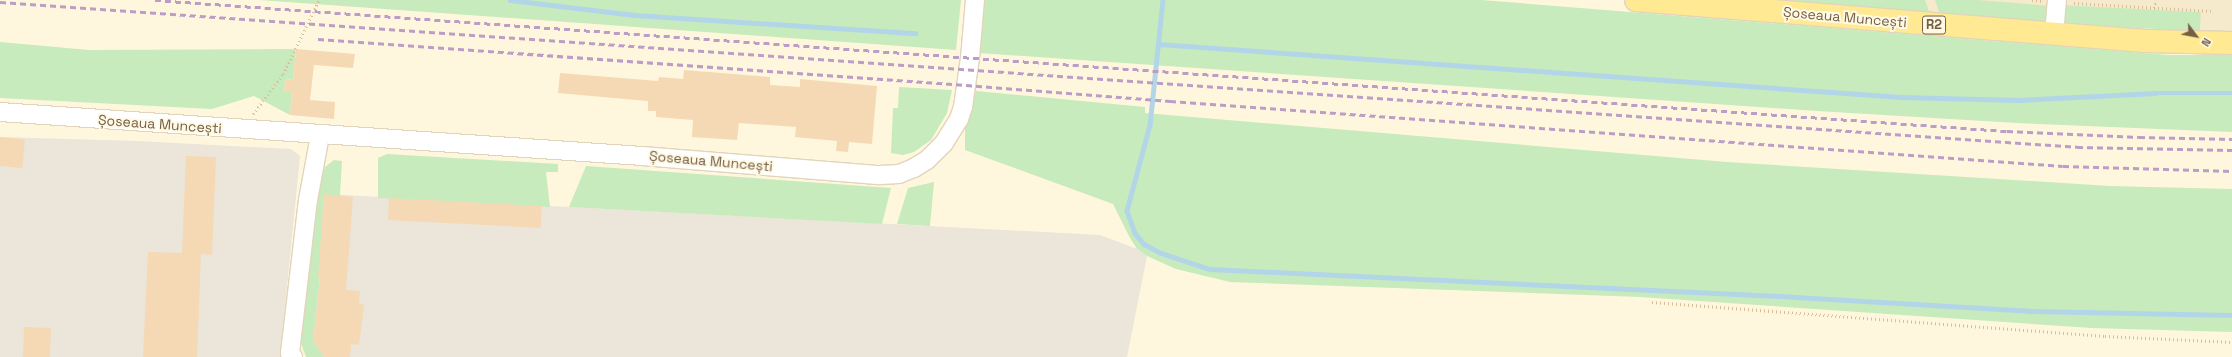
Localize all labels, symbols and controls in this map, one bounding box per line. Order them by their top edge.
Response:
street label: Șoseaua Muncești [1783,3,1907,31]
road number: R2 [1922,14,1946,36]
north arrow [2176,16,2216,56]
text: N [2198,36,2214,49]
street label: Șoseaua Muncești [98,111,222,137]
street label: Șoseaua Muncești [649,147,773,175]

